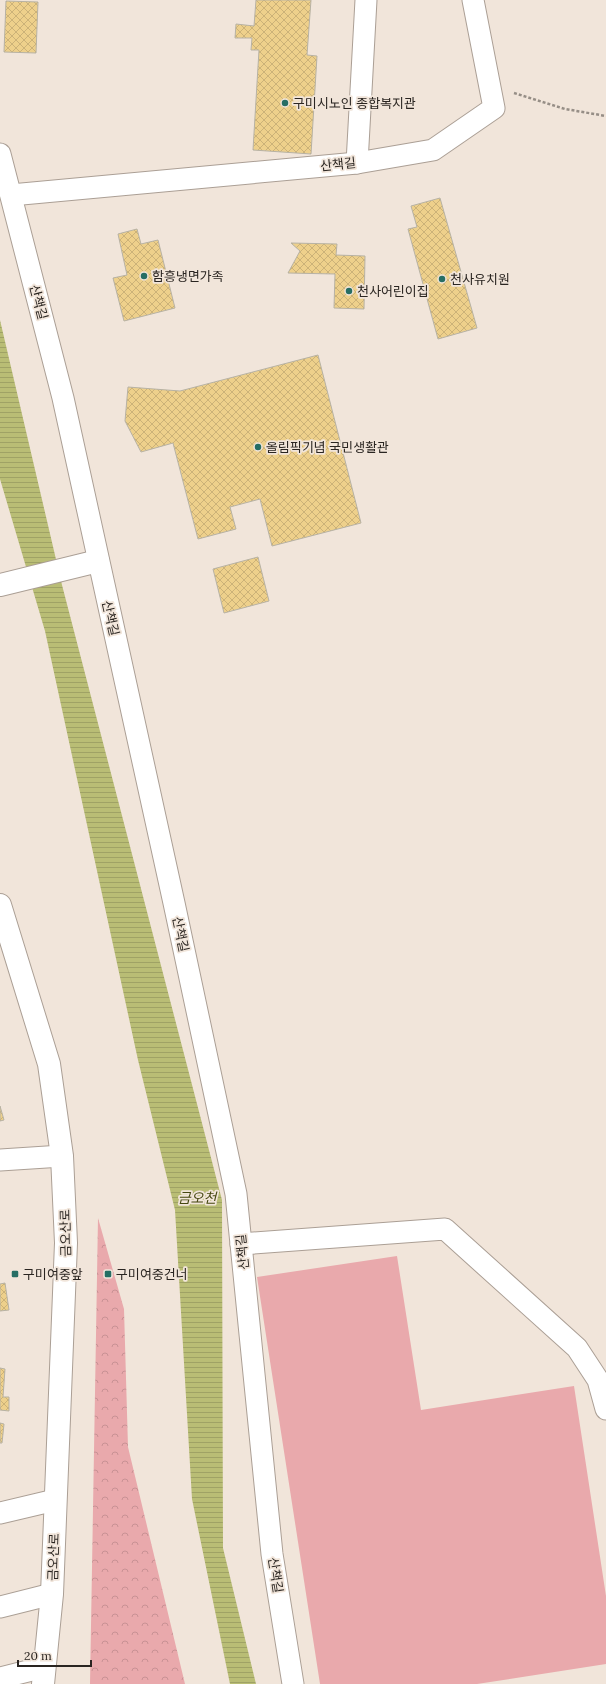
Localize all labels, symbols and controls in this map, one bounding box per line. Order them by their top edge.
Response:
place label: 구미시노인 종합복지관 [293,95,416,112]
marker: 구미시노인 종합복지관 [280,98,290,108]
street label: 산책길 [319,154,357,175]
place label: 함흥냉면가족 [152,268,224,285]
marker: 함흥냉면가족 [139,271,149,281]
place label: 천사유치원 [450,271,510,288]
marker: 천사유치원 [437,274,447,284]
street label: 산책길 [26,283,51,322]
place label: 천사어린이집 [357,283,429,300]
marker: 천사어린이집 [344,286,354,296]
place label: 올림픽기념 국민생활관 [266,439,389,456]
marker: 올림픽기념 국민생활관 [253,442,263,452]
street label: 산책길 [98,599,123,638]
street label: 산책길 [168,915,193,953]
water label: 금오천 [178,1189,217,1207]
street label: 금오산로 [57,1209,74,1257]
street label: 산책길 [232,1233,253,1271]
place label: 구미여중앞 [23,1266,83,1283]
place label: 구미여중건너 [116,1266,188,1283]
marker: 구미여중앞 [10,1269,20,1279]
marker: 구미여중건너 [103,1269,113,1279]
street label: 금오산로 [44,1533,63,1581]
street label: 산책길 [264,1556,287,1594]
scale bar [18,1642,91,1668]
text: 20 m [24,1648,52,1663]

